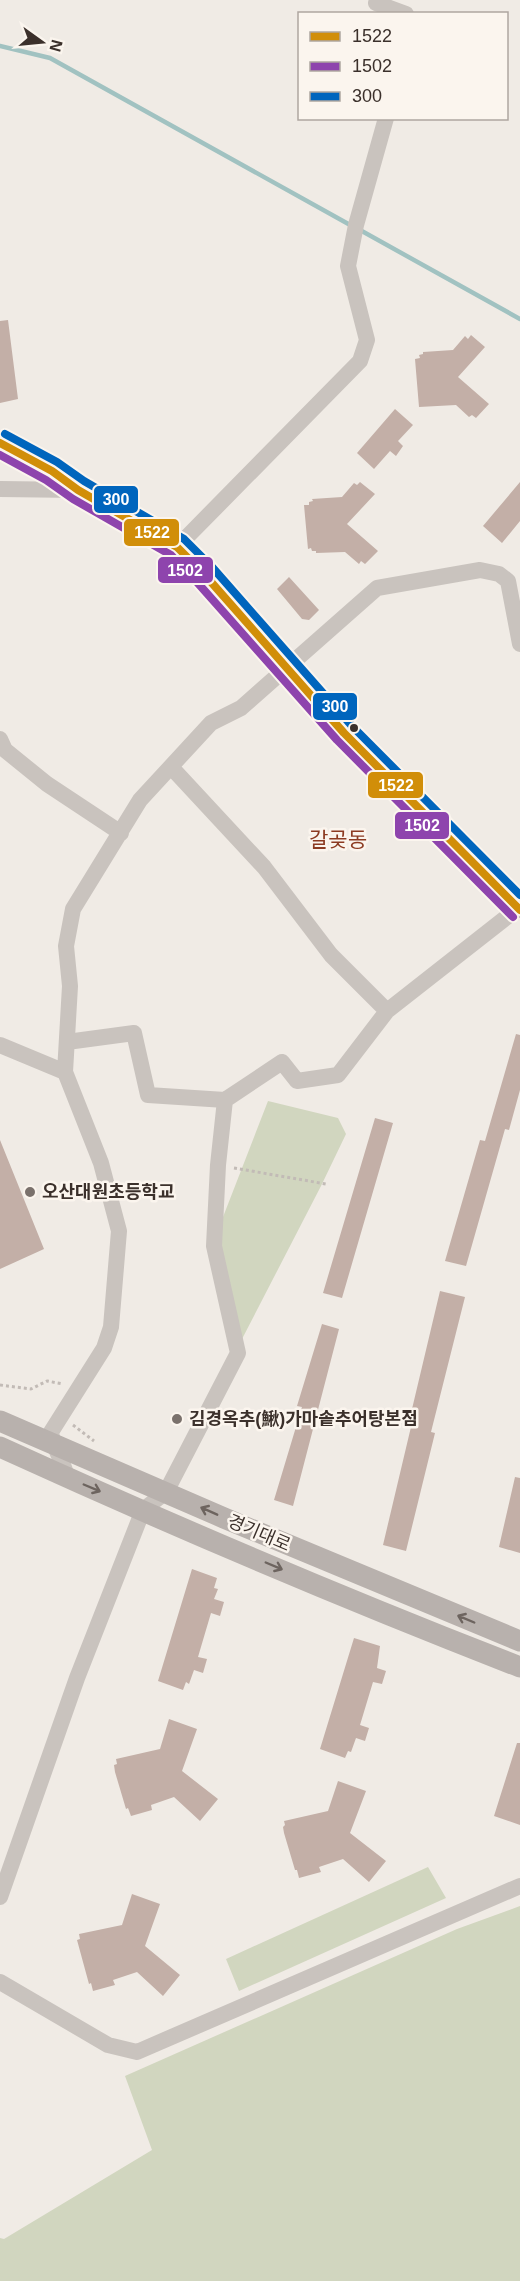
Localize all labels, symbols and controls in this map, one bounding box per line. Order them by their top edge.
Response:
north arrow [12,12,72,72]
legend [298,12,508,120]
text: 1522 [352,26,392,46]
text: N [46,38,66,54]
text: 1502 [352,56,392,76]
text: 300 [352,86,382,106]
line badge: 300 [93,485,139,514]
text: 300 [103,491,129,508]
line badge: 1522 [123,518,180,547]
text: 1522 [134,524,170,541]
line badge: 1502 [157,556,214,584]
text: 1502 [167,562,203,579]
line badge: 300 [312,692,358,721]
text: 300 [322,698,348,715]
unlabelled marker [348,722,360,734]
line badge: 1522 [367,771,424,799]
text: 1522 [378,777,414,794]
line badge: 1502 [394,811,450,840]
text: 1502 [404,817,440,834]
district label: 갈곶동 [309,828,367,851]
place label: 오산대원초등학교 [42,1182,174,1202]
marker: 오산대원초등학교 [23,1185,37,1199]
place label: 김경옥추(鰍)가마솥추어탕본점 [189,1409,418,1429]
marker: 김경옥추(鰍)가마솥추어탕본점 [170,1412,184,1426]
one-way arrow [82,1483,101,1494]
one-way arrow [200,1505,218,1516]
street label: 경기대로 [225,1511,293,1555]
one-way arrow [264,1561,283,1572]
one-way arrow [457,1613,476,1624]

